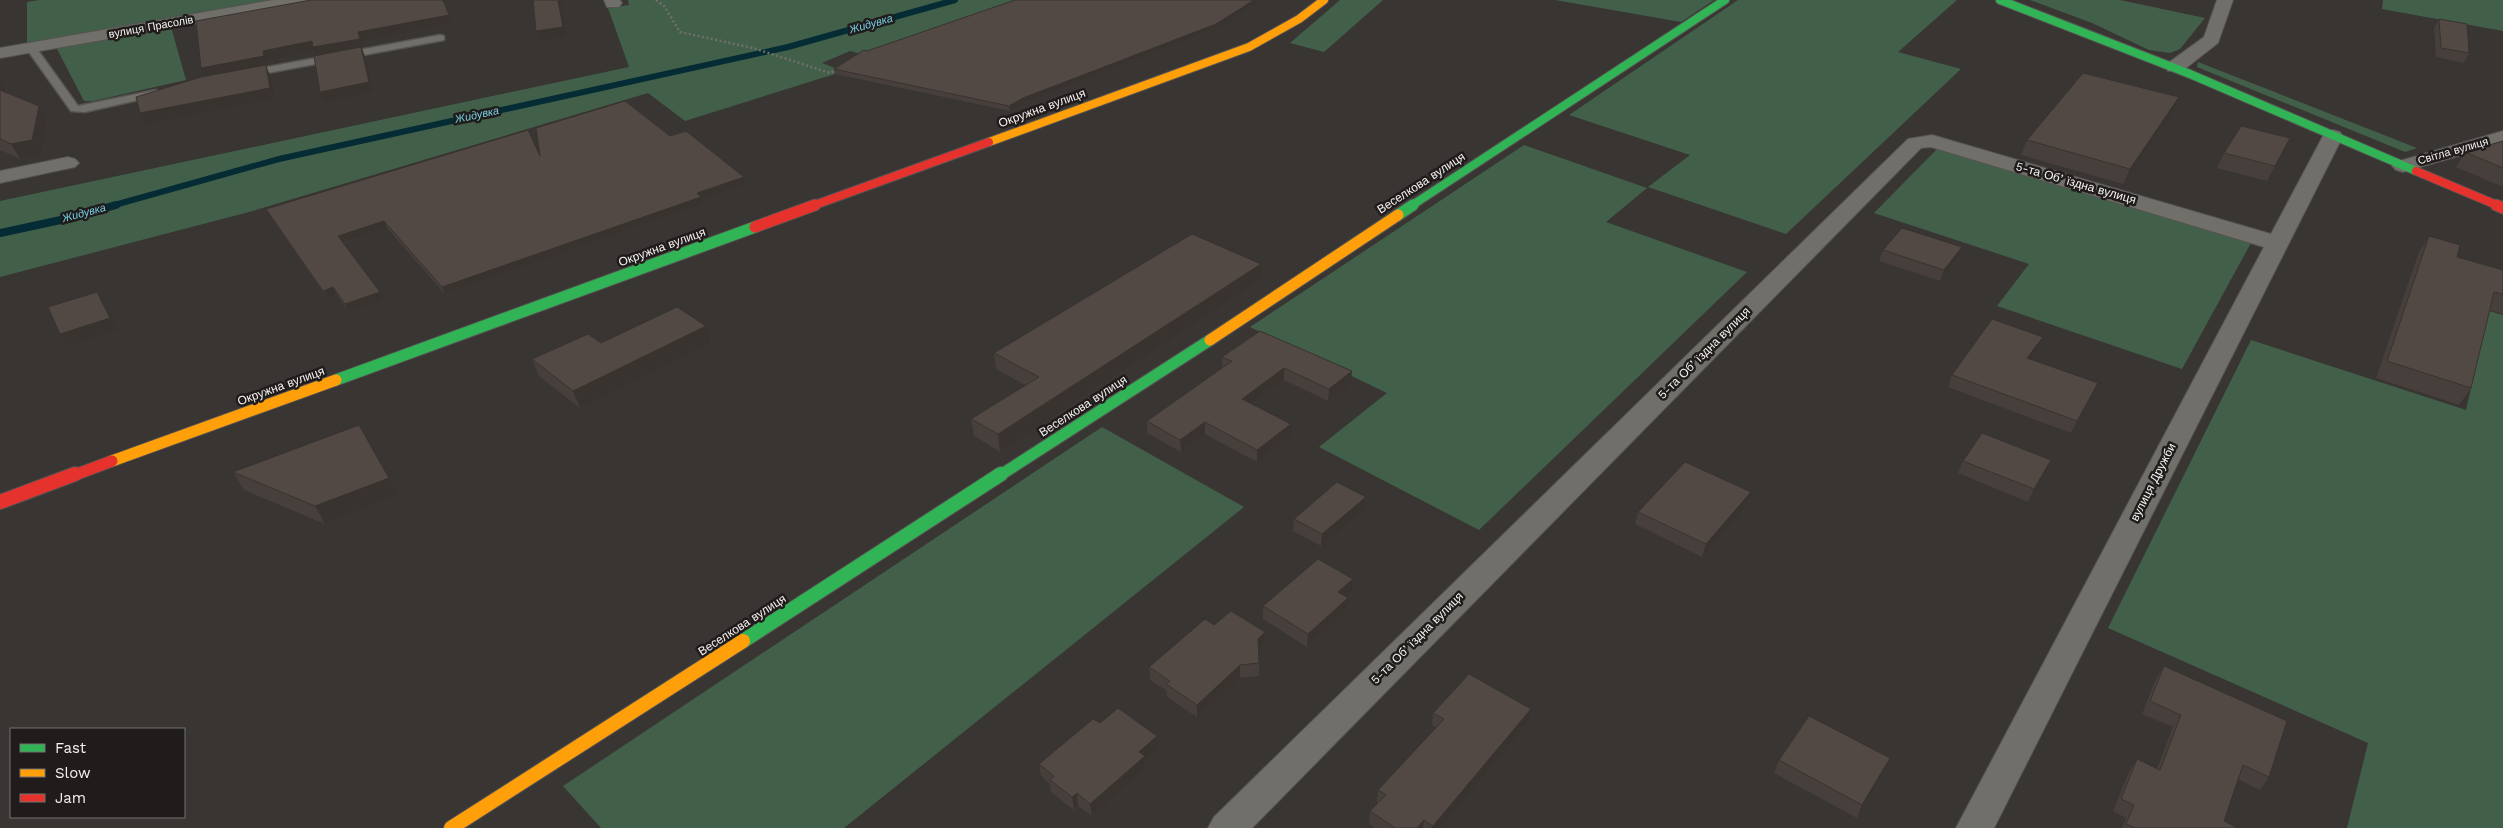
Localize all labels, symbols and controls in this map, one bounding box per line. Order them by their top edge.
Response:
water label: Жидувка [847,12,894,37]
street label: вулиця Прасолів [108,13,195,41]
street label: Окружна вулиця [997,86,1087,130]
water label: Жидувка [453,104,500,126]
street label: Світла вулиця [2416,135,2490,167]
street label: Веселкова вулиця [1374,149,1468,217]
street label: 5-та Обʼїздна вулиця [2014,159,2138,207]
water label: Жидувка [60,201,107,225]
street label: Окружна вулиця [617,225,707,269]
street label: 5-та Обʼїздна вулиця [1655,304,1753,402]
street label: Окружна вулиця [236,364,326,408]
street label: Веселкова вулиця [1036,372,1130,440]
street label: вулиця Дружби [2127,441,2179,523]
street label: 5-та Обʼїздна вулиця [1368,589,1466,687]
street label: Веселкова вулиця [695,591,789,659]
legend [10,728,185,818]
text: Fast [55,739,87,757]
text: Slow [55,764,91,782]
text: Jam [55,789,86,807]

